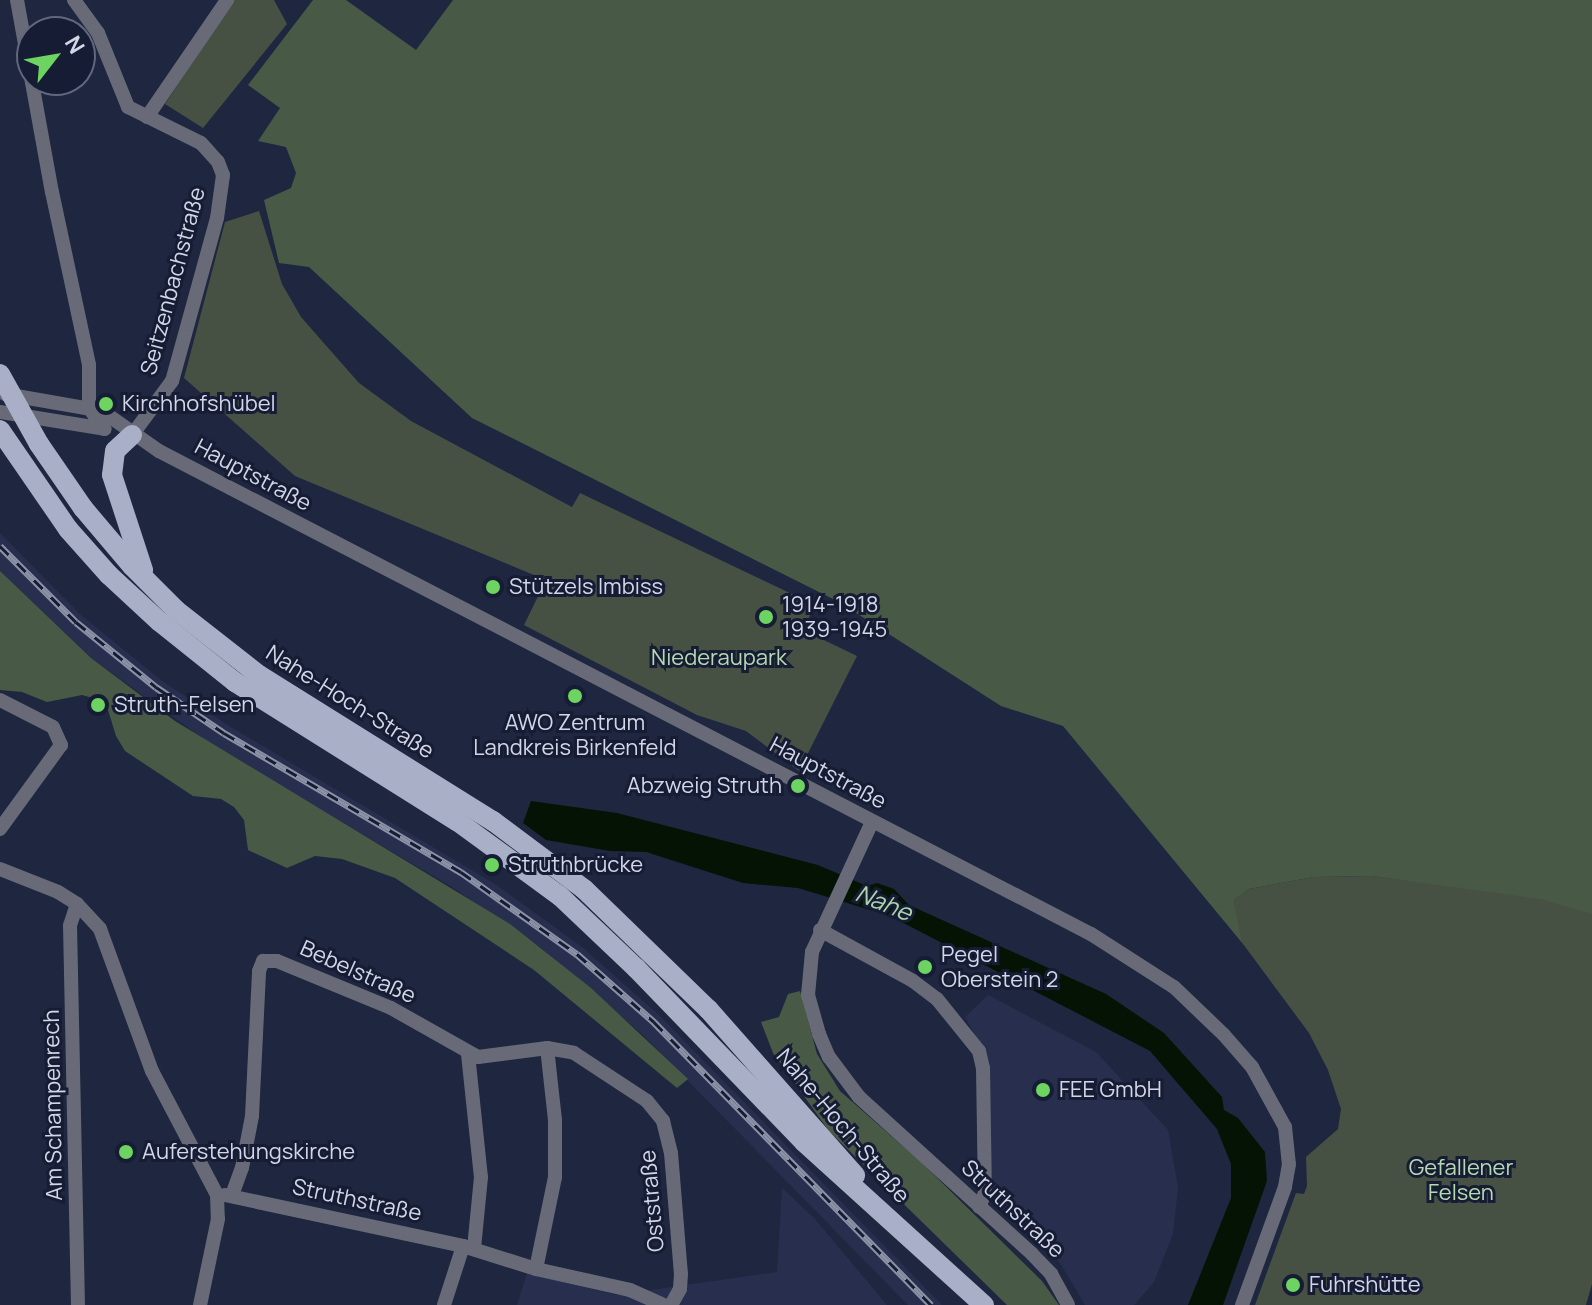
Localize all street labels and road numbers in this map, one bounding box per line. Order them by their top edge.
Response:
street label: Seitzenbachstraße [135,184,211,378]
street label: Hauptstraße [190,433,316,517]
street label: Nahe-Hoch-Straße [261,640,439,764]
street label: Hauptstraße [765,731,891,815]
street label: Bebelstraße [296,935,420,1009]
street label: Am Schampenrech [38,1009,68,1201]
street label: Nahe-Hoch-Straße [771,1044,915,1208]
street label: Oststraße [634,1149,670,1253]
street label: Struthstraße [956,1155,1070,1263]
street label: Struthstraße [290,1173,424,1227]

